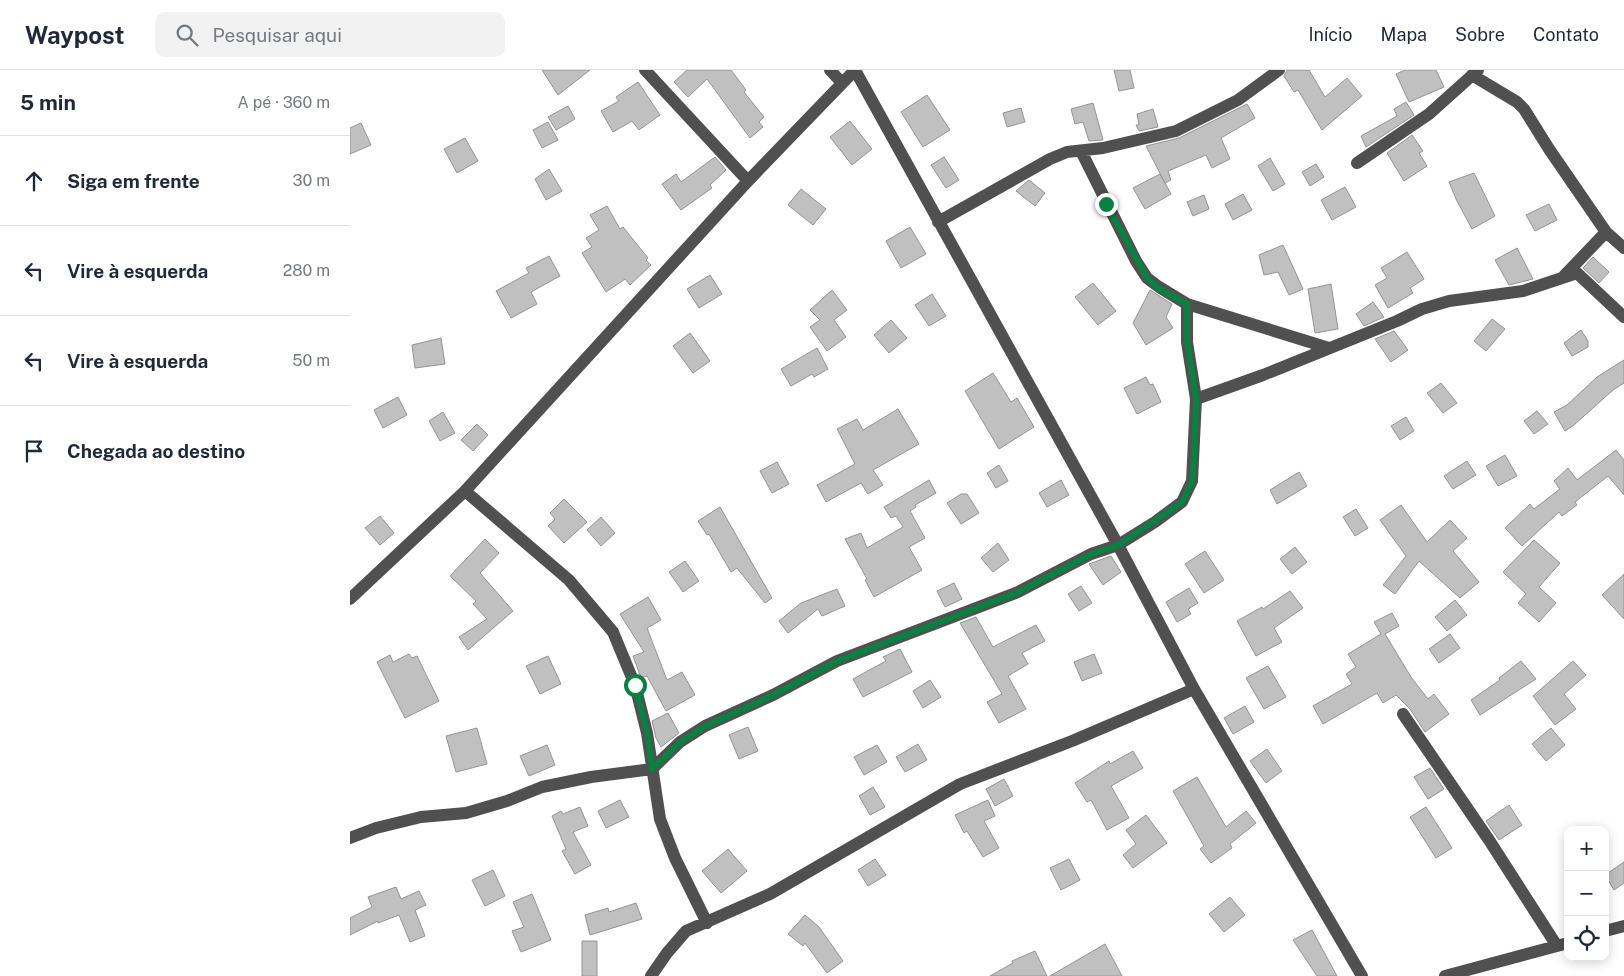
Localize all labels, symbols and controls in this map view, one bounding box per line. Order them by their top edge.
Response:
search box [155,12,505,57]
text: Waypost [25,21,125,49]
icon: search [173,21,201,49]
text: Pesquisar aqui [213,24,342,46]
text: Início [1308,24,1353,45]
text: Mapa [1381,24,1427,45]
text: Sobre [1455,24,1505,45]
text: Contato [1533,24,1599,45]
text: 5 min [20,90,76,115]
text: A pé · 360 m [238,93,330,112]
icon: ahead [20,167,48,195]
text: Siga em frente [67,170,200,192]
text: 30 m [293,171,330,190]
route end [1095,193,1118,216]
icon: left [20,257,48,285]
text: Vire à esquerda [67,260,208,282]
text: 280 m [283,261,330,280]
icon: left [20,347,48,375]
text: Vire à esquerda [67,350,208,372]
text: 50 m [292,351,330,370]
icon: arrive [20,437,48,465]
text: Chegada ao destino [67,440,245,462]
route start [624,674,647,697]
map controls [1564,826,1609,961]
button: + [1564,826,1609,871]
button: − [1564,871,1609,916]
button: locate [1564,916,1609,961]

